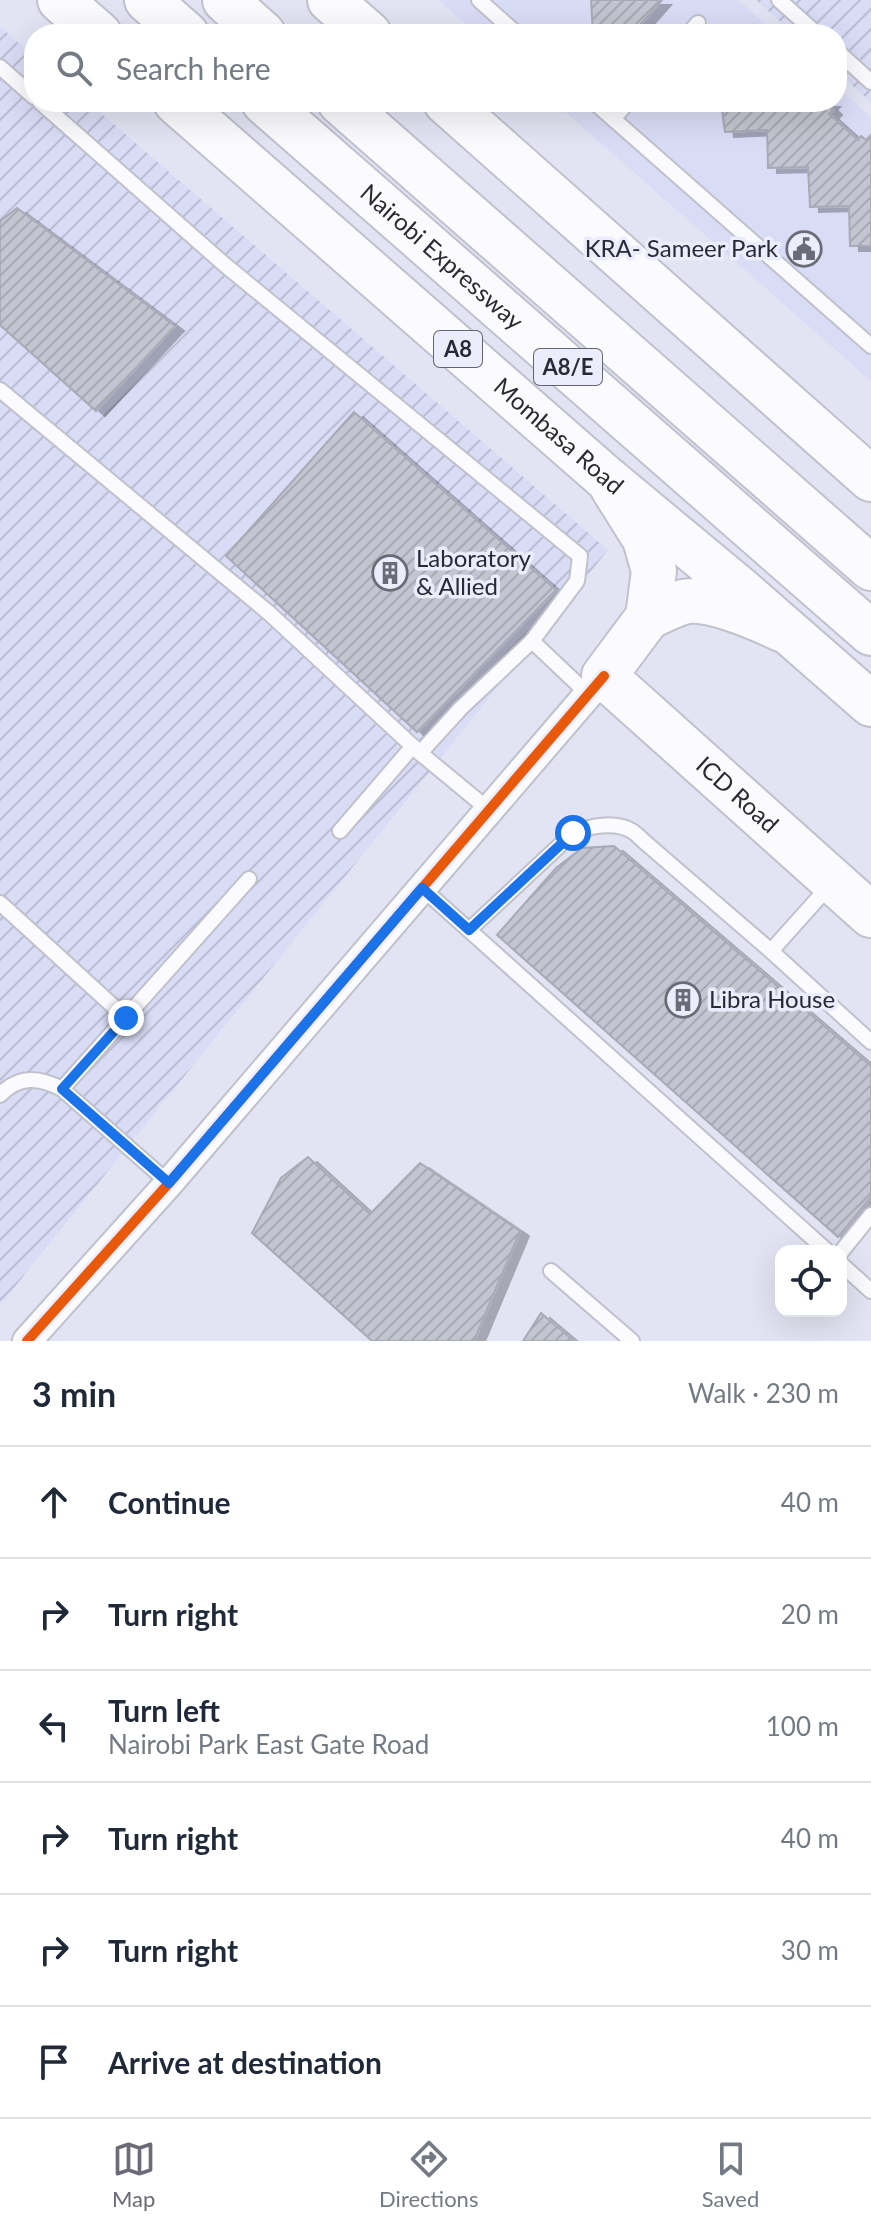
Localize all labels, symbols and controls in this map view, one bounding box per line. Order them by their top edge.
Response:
search box [24,24,847,112]
icon: search [52,46,96,90]
text: Search here [116,50,271,86]
street label: Nairobi Expressway [355,177,530,336]
public building icon: KRA- Sameer Park [785,230,823,268]
place label: KRA- Sameer Park [585,233,779,262]
road number: A8 [434,331,482,367]
road number: A8/E [534,349,602,385]
street label: Mombasa Road [489,371,630,500]
place label: Laboratory & Allied [416,543,532,600]
building icon: Laboratory & Allied [371,554,409,592]
street label: ICD Road [691,750,785,838]
route start [555,815,591,851]
building icon: Libra House [664,981,702,1019]
place label: Libra House [709,984,835,1013]
route end [108,1000,144,1036]
map controls [775,1245,847,1317]
button: locate [775,1245,847,1317]
text: 3 min [32,1373,116,1414]
text: Walk · 230 m [688,1377,839,1409]
icon: ahead [32,1480,76,1524]
text: Continue [108,1484,231,1520]
text: 40 m [781,1486,839,1518]
icon: right [32,1592,76,1636]
text: Turn right [108,1596,238,1632]
text: 20 m [781,1598,839,1630]
text: Turn left [108,1692,220,1728]
icon: left [32,1704,76,1748]
text: 100 m [766,1710,839,1742]
text: Nairobi Park East Gate Road [108,1728,429,1760]
icon: right [32,1816,76,1860]
text: Turn right [108,1820,238,1856]
text: 40 m [781,1822,839,1854]
icon: right [32,1928,76,1972]
text: Turn right [108,1932,238,1968]
text: 30 m [781,1934,839,1966]
icon: arrive [32,2040,76,2084]
text: Arrive at destination [108,2044,382,2080]
tab: Map [112,2137,156,2212]
tab: Directions [379,2137,478,2212]
tab: Saved [702,2137,759,2212]

